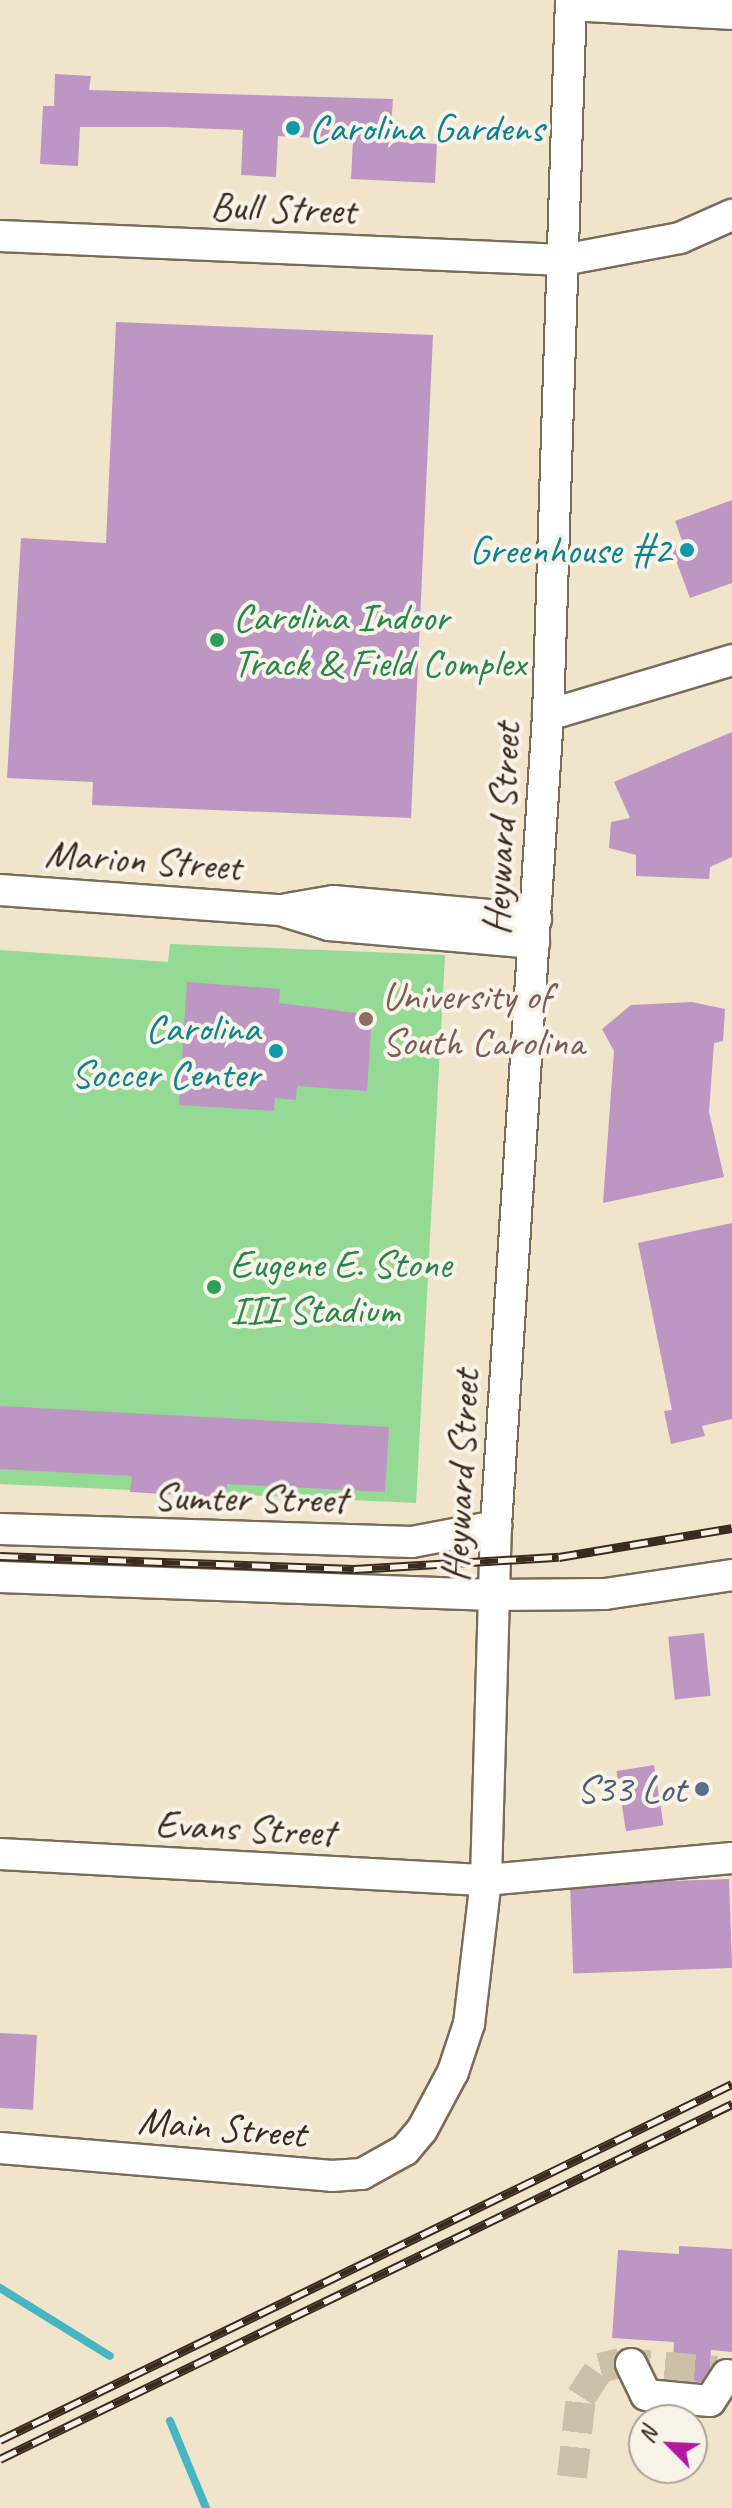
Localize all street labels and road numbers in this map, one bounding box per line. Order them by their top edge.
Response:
street label: Bull Street [209,181,357,235]
street label: Heyward Street [471,721,531,937]
street label: Marion Street [43,829,243,891]
street label: Heyward Street [430,1368,490,1584]
street label: Sumter Street [153,1472,347,1524]
street label: Evans Street [154,1799,336,1857]
street label: Main Street [136,2096,308,2158]

